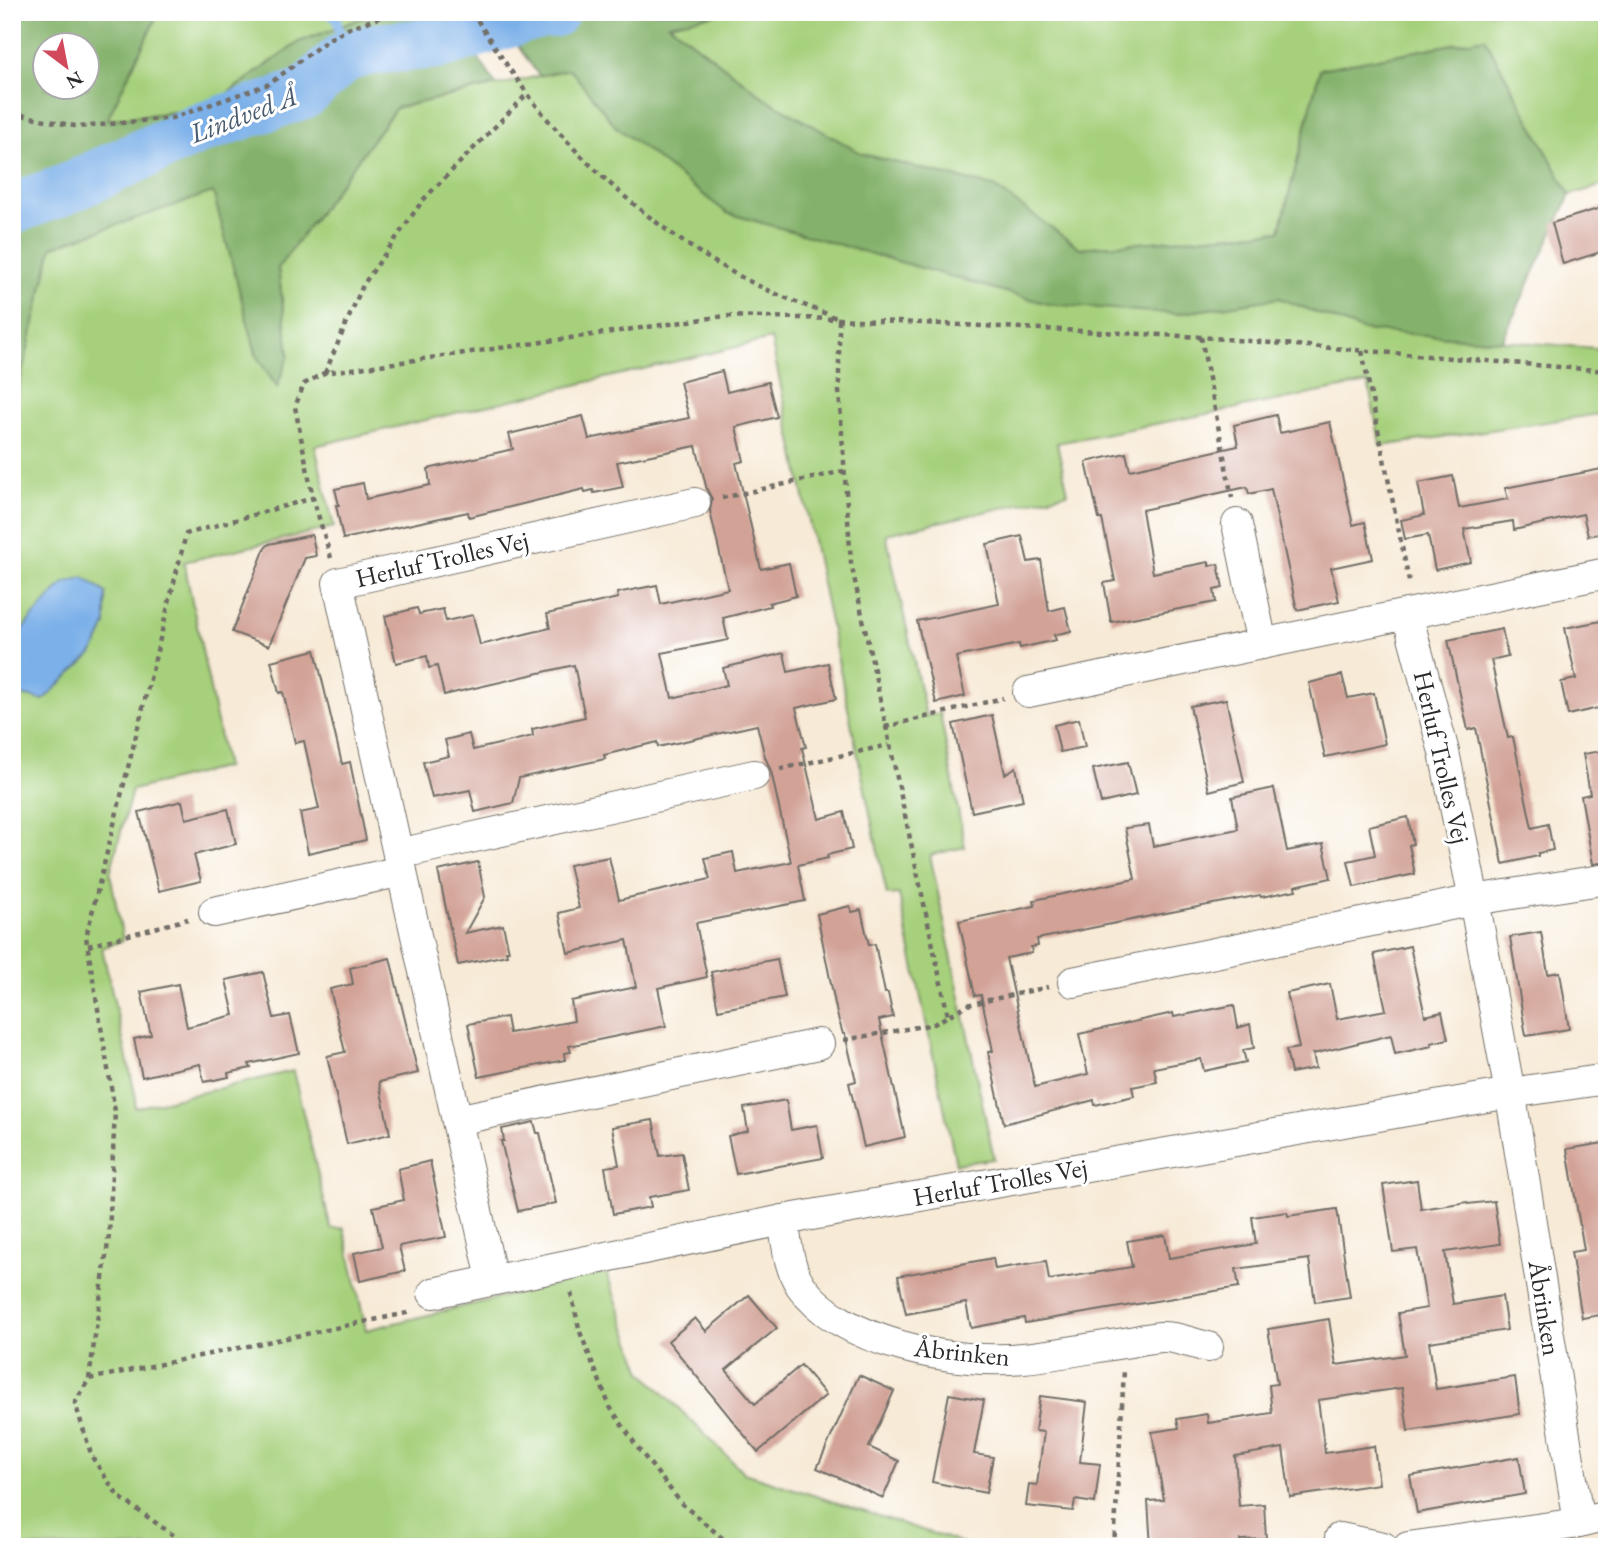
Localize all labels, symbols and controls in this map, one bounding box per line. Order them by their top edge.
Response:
north arrow [32,32,102,102]
text: N [61,65,88,95]
water label: Lindved Å [183,76,304,151]
street label: Herluf Trolles Vej [352,523,532,595]
street label: Herluf Trolles Vej [1406,667,1478,847]
street label: Herluf Trolles Vej [910,1150,1090,1214]
street label: Åbrinken [1521,1257,1569,1358]
street label: Åbrinken [911,1330,1012,1374]

